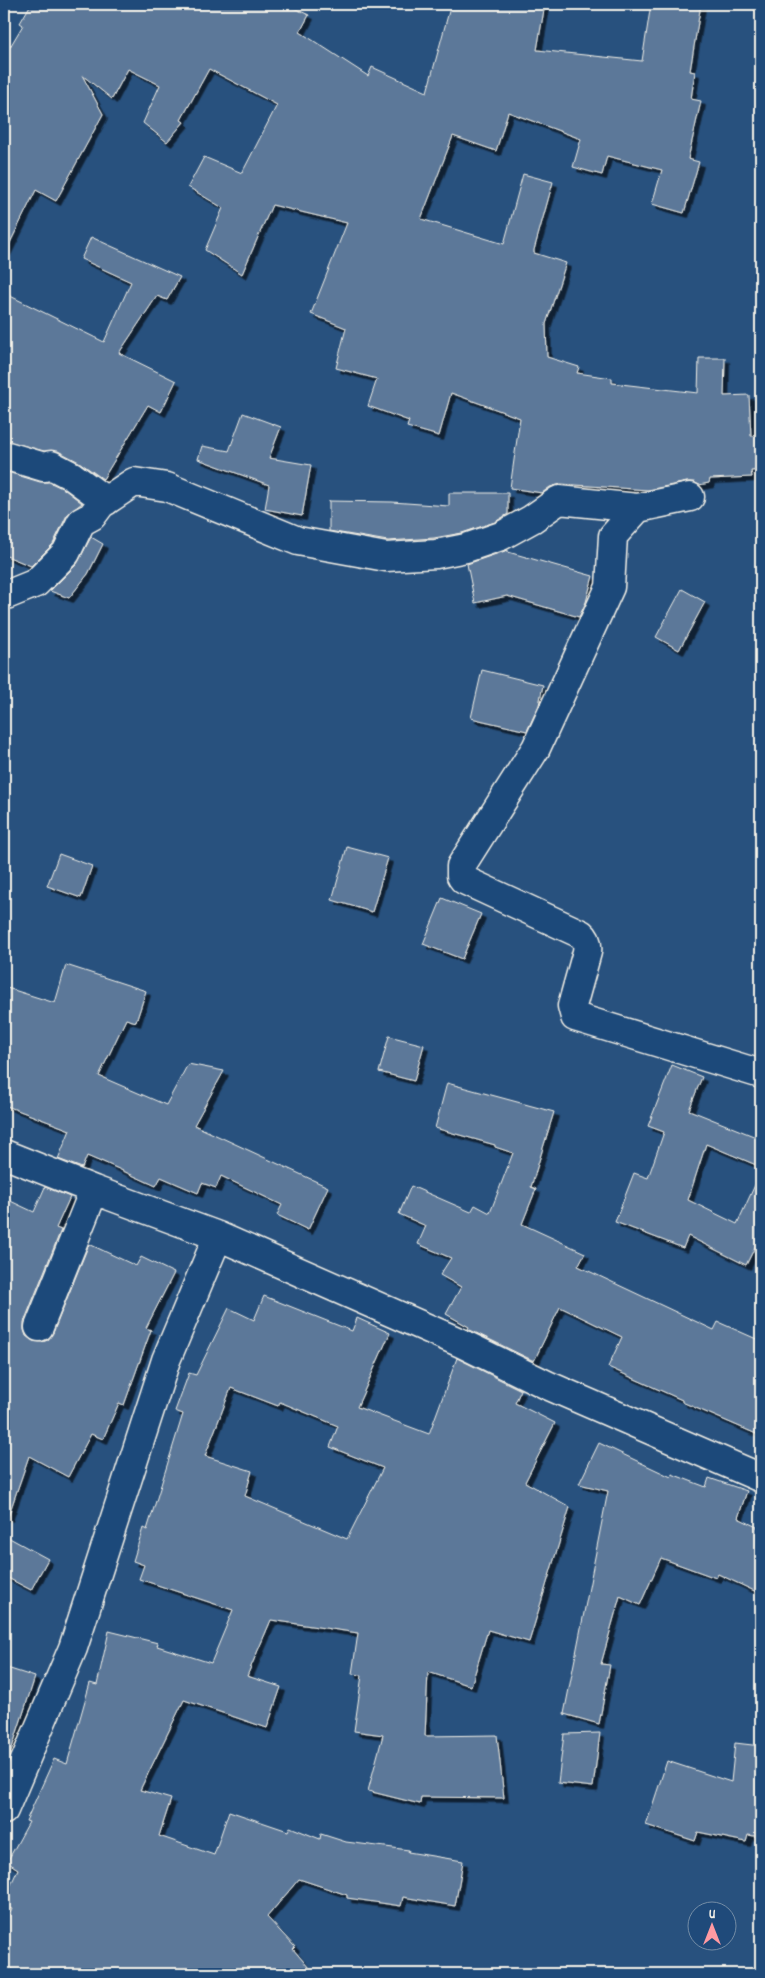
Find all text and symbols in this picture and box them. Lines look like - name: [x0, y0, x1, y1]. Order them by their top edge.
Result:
- north arrow: [688, 1900, 738, 1950]
- text: U: [709, 1905, 716, 1925]

